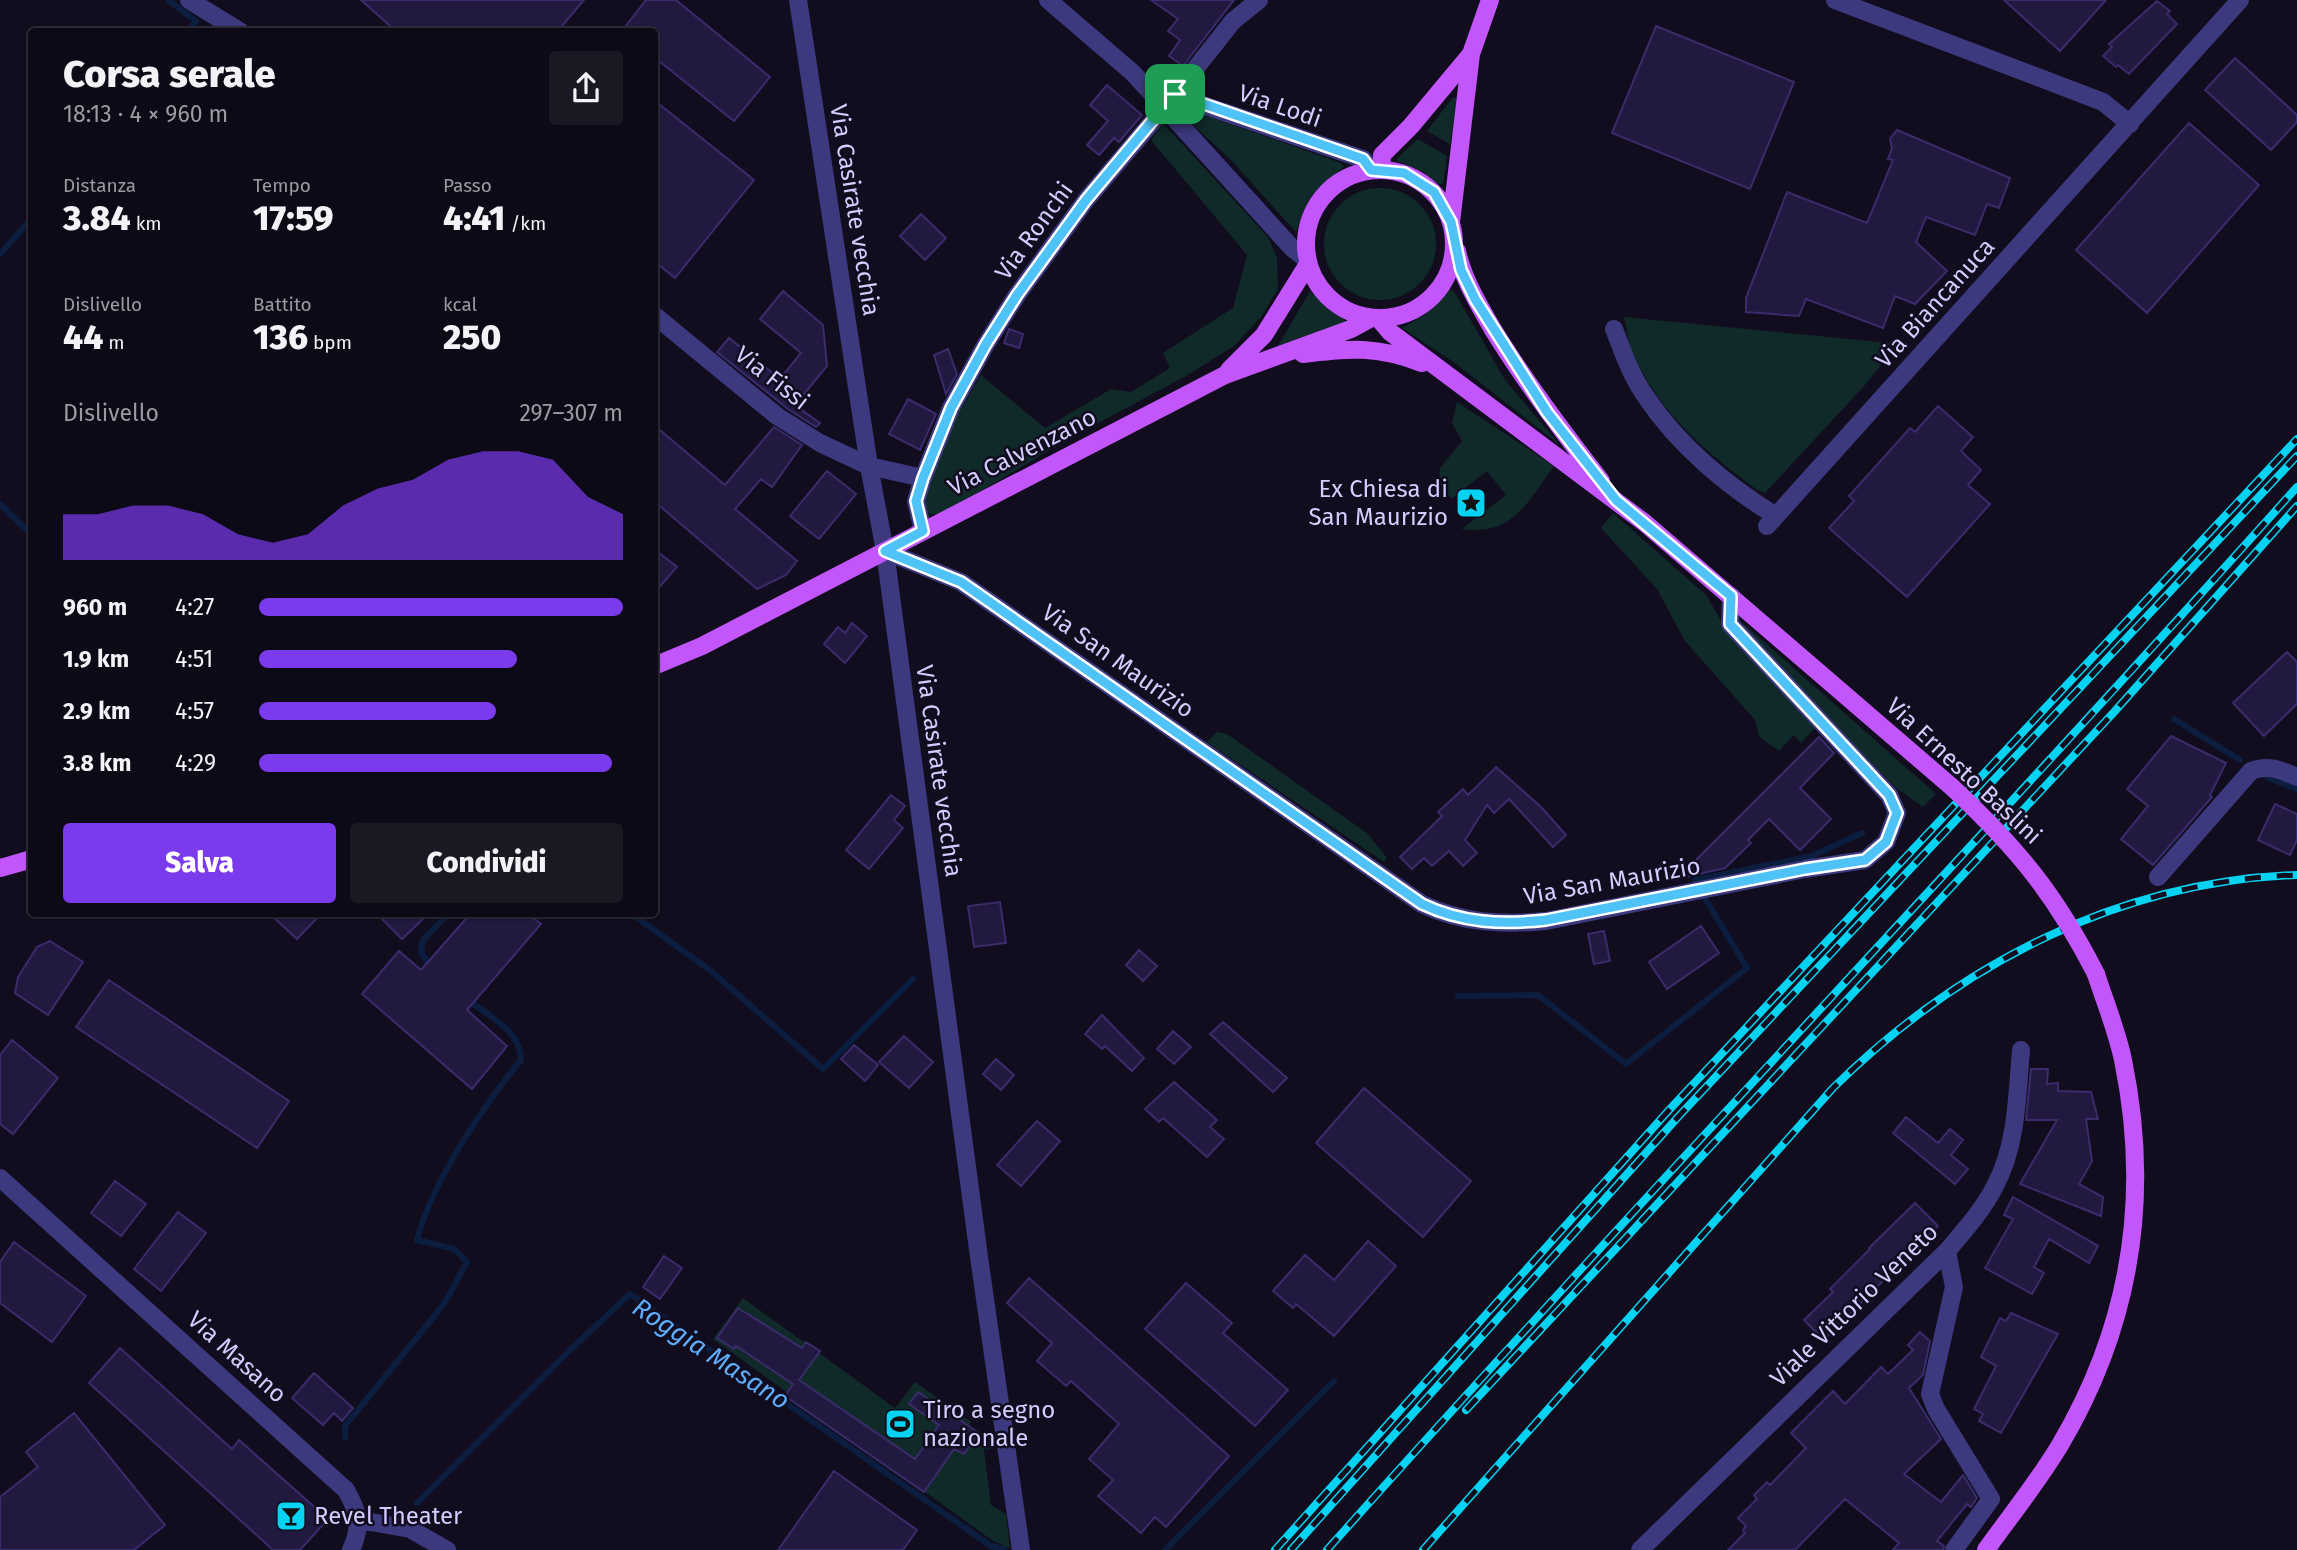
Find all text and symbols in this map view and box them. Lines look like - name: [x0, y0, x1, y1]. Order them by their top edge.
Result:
- text: Corsa serale: [63, 51, 276, 97]
- button: share: [549, 51, 623, 125]
- pin: [1145, 64, 1205, 124]
- icon: arrive: [1156, 75, 1194, 113]
- street label: Via Lodi: [1235, 79, 1325, 133]
- text: 18:13 · 4 × 960 m: [63, 100, 228, 128]
- street label: Via Casirate vecchia: [824, 102, 886, 318]
- text: Distanza: [63, 174, 136, 197]
- text: Tempo: [253, 174, 311, 197]
- text: Passo: [443, 174, 492, 197]
- street label: Via Ronchi: [989, 177, 1079, 285]
- text: 3.84: [63, 197, 131, 239]
- text: 17:59: [253, 197, 333, 239]
- text: 4:41: [443, 197, 505, 239]
- text: km: [131, 212, 162, 235]
- text: /km: [505, 212, 546, 235]
- street label: Via Biancanuca: [1870, 232, 2000, 374]
- text: Dislivello: [63, 293, 142, 316]
- text: Battito: [253, 293, 312, 316]
- text: kcal: [443, 293, 477, 316]
- text: 44: [63, 316, 103, 358]
- text: 136: [253, 316, 308, 358]
- text: 250: [443, 316, 501, 358]
- text: m: [103, 331, 125, 354]
- text: bpm: [308, 331, 352, 354]
- street label: Via Fissi: [729, 340, 815, 416]
- text: Dislivello: [63, 399, 159, 427]
- text: 297–307 m: [519, 399, 623, 427]
- street label: Via Calvenzano: [943, 403, 1101, 501]
- place label: Ex Chiesa di San Maurizio: [1308, 475, 1448, 531]
- place icon: Ex Chiesa di San Maurizio: [1454, 486, 1488, 520]
- text: 960 m: [63, 593, 127, 621]
- text: 4:27: [175, 593, 214, 621]
- street label: Via San Maurizio: [1037, 598, 1199, 724]
- text: 1.9 km: [63, 645, 129, 673]
- text: 4:51: [175, 645, 213, 673]
- street label: Via Casirate vecchia: [910, 663, 968, 879]
- street label: Via Ernesto Baslini: [1881, 692, 2047, 850]
- text: 2.9 km: [63, 697, 130, 725]
- text: 4:57: [175, 697, 214, 725]
- text: 3.8 km: [63, 749, 131, 777]
- text: 4:29: [175, 749, 216, 777]
- button: Salva: [63, 823, 336, 903]
- button: Condividi: [350, 823, 623, 903]
- street label: Via San Maurizio: [1521, 852, 1703, 910]
- street label: Viale Vittorio Veneto: [1764, 1218, 1944, 1392]
- water label: Roggia Masano: [627, 1292, 795, 1416]
- street label: Via Masano: [182, 1305, 292, 1409]
- place label: Tiro a segno nazionale: [923, 1396, 1055, 1452]
- sports icon: Tiro a segno nazionale: [883, 1407, 917, 1441]
- bar icon: Revel Theater: [274, 1499, 308, 1533]
- place label: Revel Theater: [314, 1502, 463, 1530]

